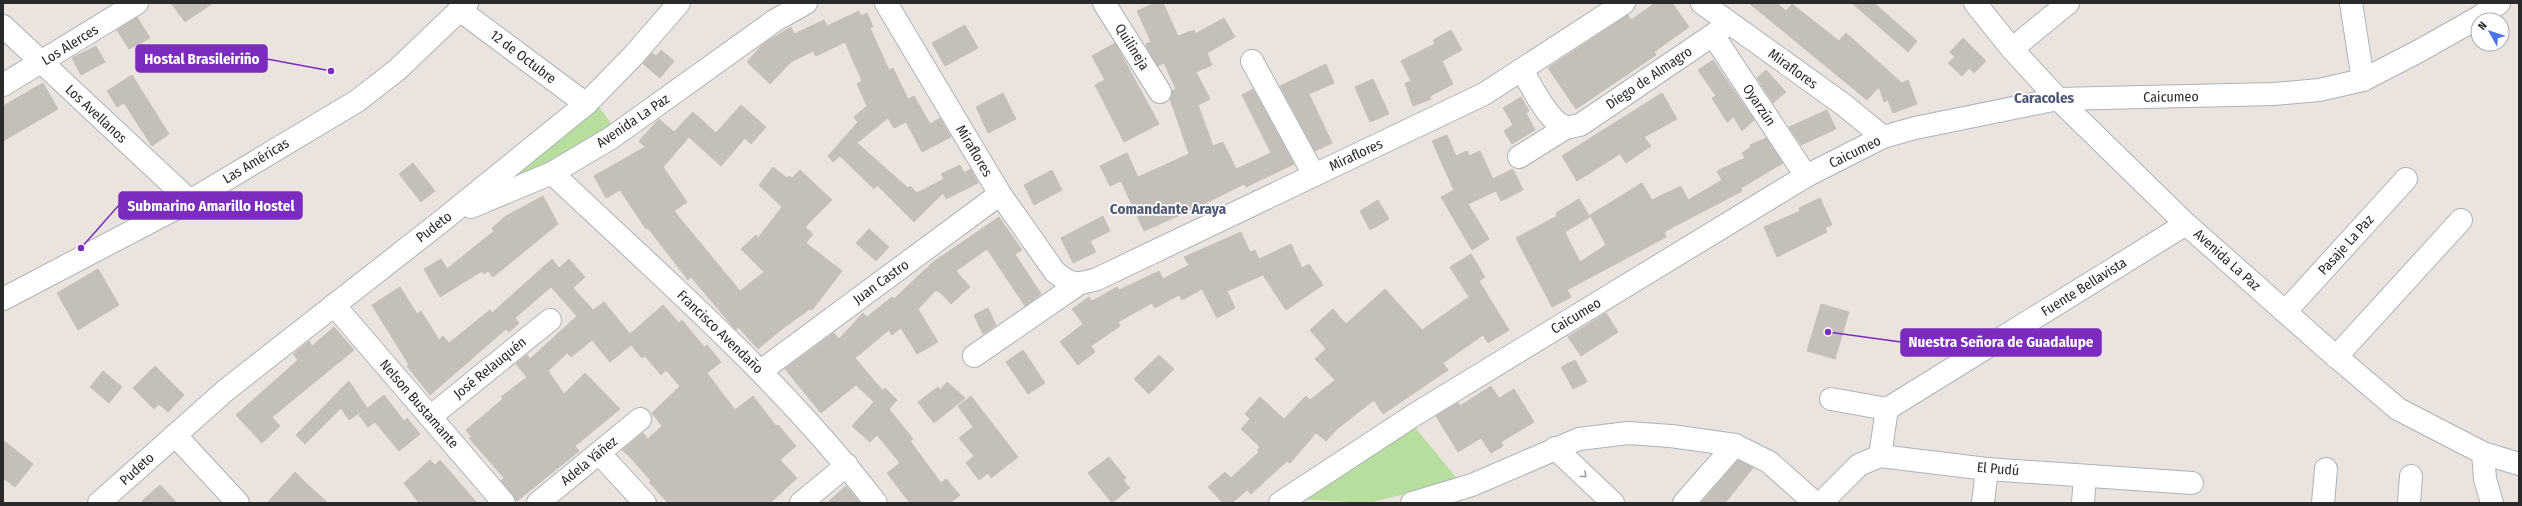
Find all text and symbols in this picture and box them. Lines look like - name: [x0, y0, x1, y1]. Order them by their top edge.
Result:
- north arrow: [2470, 12, 2510, 52]
- text: N: [2475, 19, 2490, 33]
- street label: Los Alerces: [39, 21, 101, 69]
- street label: Quilineja: [1111, 21, 1153, 73]
- street label: 12 de Octubre: [487, 27, 559, 87]
- street label: Diego de Almagro: [1603, 43, 1695, 113]
- callout: Hostal Brasileiriño: [136, 45, 267, 72]
- street label: Miraflores: [1765, 45, 1821, 93]
- text: Hostal Brasileiriño: [144, 50, 260, 68]
- street label: Los Avellanos: [62, 81, 130, 147]
- street label: Oyarzún: [1739, 81, 1779, 129]
- street label: Caicumeo: [2143, 88, 2199, 106]
- district label: Caracoles: [2014, 89, 2074, 107]
- street label: Avenida La Paz: [593, 90, 673, 152]
- street label: Miraflores: [952, 122, 996, 180]
- street label: Caicumeo: [1826, 132, 1884, 172]
- street label: Las Américas: [220, 135, 292, 187]
- street label: Miraflores: [1327, 135, 1385, 175]
- callout: Submarino Amarillo Hostel: [119, 192, 302, 219]
- text: Submarino Amarillo Hostel: [128, 197, 295, 215]
- district label: Comandante Araya: [1110, 200, 1227, 218]
- street label: Pudeto: [413, 208, 455, 246]
- street label: Pasaje La Paz: [2315, 211, 2378, 279]
- street label: Avenida La Paz: [2190, 225, 2264, 295]
- street label: Fuente Bellavista: [2038, 254, 2130, 320]
- street label: Juan Castro: [850, 256, 912, 308]
- street label: Francisco Avendaño: [673, 287, 767, 377]
- street label: Caicumeo: [1548, 294, 1604, 338]
- callout: Nuestra Señora de Guadalupe: [1901, 329, 2101, 356]
- text: Nuestra Señora de Guadalupe: [1909, 333, 2094, 351]
- street label: José Relauquén: [450, 334, 530, 402]
- street label: Nelson Bustamante: [376, 356, 462, 452]
- street label: Adela Yáñez: [557, 433, 621, 489]
- street label: Pudeto: [116, 449, 158, 489]
- street label: El Pudú: [1976, 459, 2020, 479]
- one-way arrow: [1579, 470, 1586, 477]

